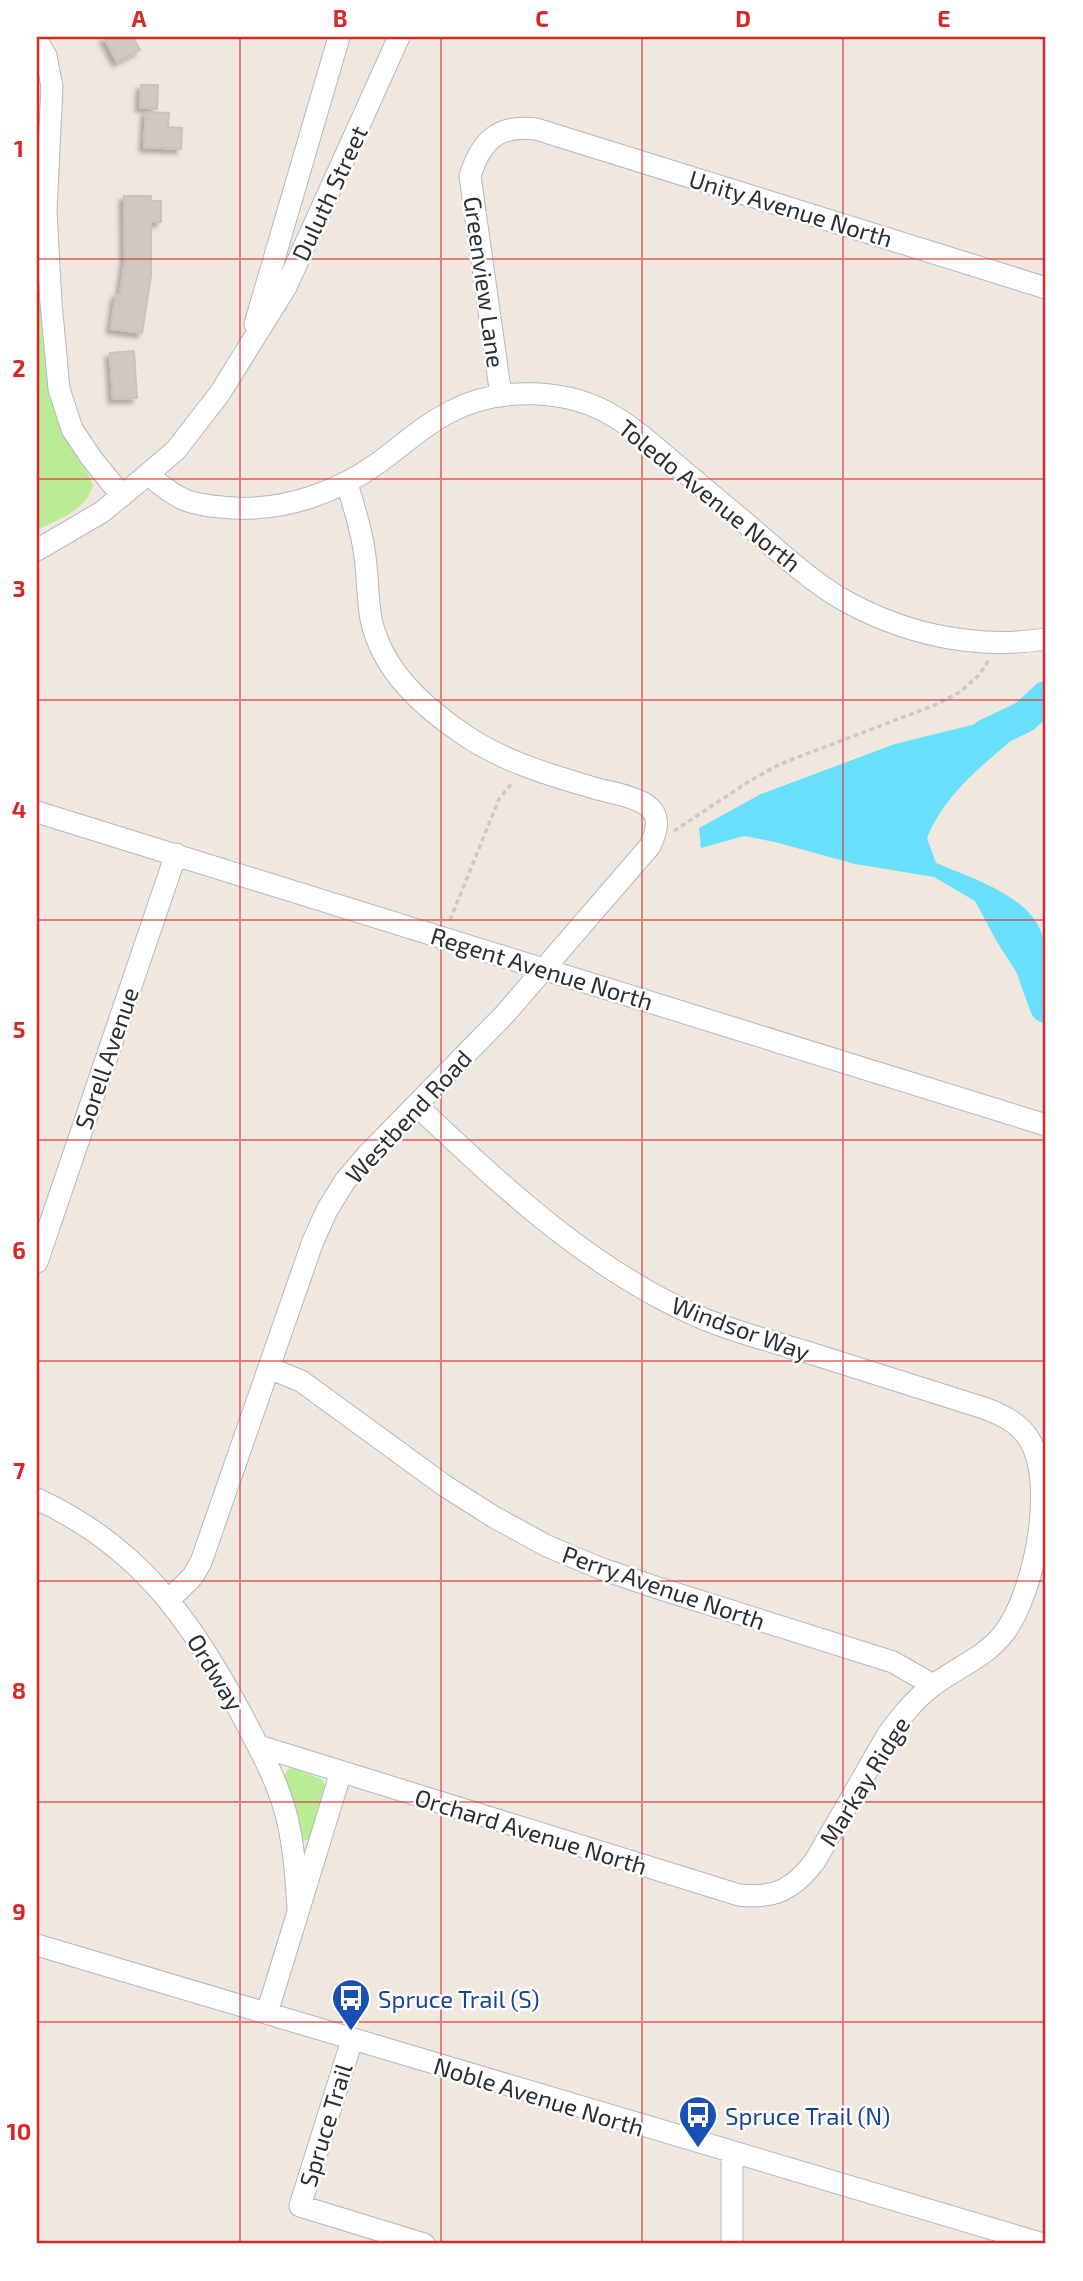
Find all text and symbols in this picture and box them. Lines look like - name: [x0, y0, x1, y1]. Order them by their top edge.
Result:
- text: A: [131, 4, 147, 32]
- text: B: [333, 4, 347, 32]
- text: C: [535, 4, 549, 32]
- text: D: [735, 4, 751, 32]
- text: E: [937, 4, 951, 32]
- street label: Duluth Street: [285, 121, 373, 265]
- text: 1: [14, 134, 24, 162]
- street label: Unity Avenue North: [686, 163, 896, 253]
- street label: Greenview Lane: [459, 194, 511, 370]
- text: 2: [12, 354, 26, 382]
- street label: Toledo Avenue North: [613, 413, 807, 577]
- text: 3: [12, 574, 26, 602]
- text: 4: [12, 795, 26, 823]
- street label: Regent Avenue North: [427, 920, 657, 1016]
- street label: Sorell Avenue: [68, 983, 144, 1133]
- text: 5: [13, 1015, 25, 1043]
- street label: Westbend Road: [339, 1043, 477, 1189]
- text: 6: [12, 1236, 26, 1264]
- street label: Windsor Way: [668, 1290, 814, 1366]
- text: 7: [13, 1456, 25, 1484]
- street label: Perry Avenue North: [559, 1539, 769, 1635]
- street label: Ordway: [182, 1628, 250, 1716]
- text: 8: [12, 1676, 26, 1704]
- street label: Markay Ridge: [813, 1711, 915, 1851]
- street label: Orchard Avenue North: [411, 1782, 651, 1880]
- text: 9: [12, 1897, 26, 1925]
- bus stop icon: Spruce Trail (S): [330, 1977, 372, 2032]
- place label: Spruce Trail (S): [378, 1984, 540, 2013]
- street label: Noble Avenue North: [430, 2050, 648, 2142]
- street label: Spruce Trail: [292, 2060, 358, 2190]
- bus stop icon: Spruce Trail (N): [677, 2094, 719, 2149]
- place label: Spruce Trail (N): [725, 2101, 890, 2130]
- text: 10: [7, 2117, 31, 2145]

